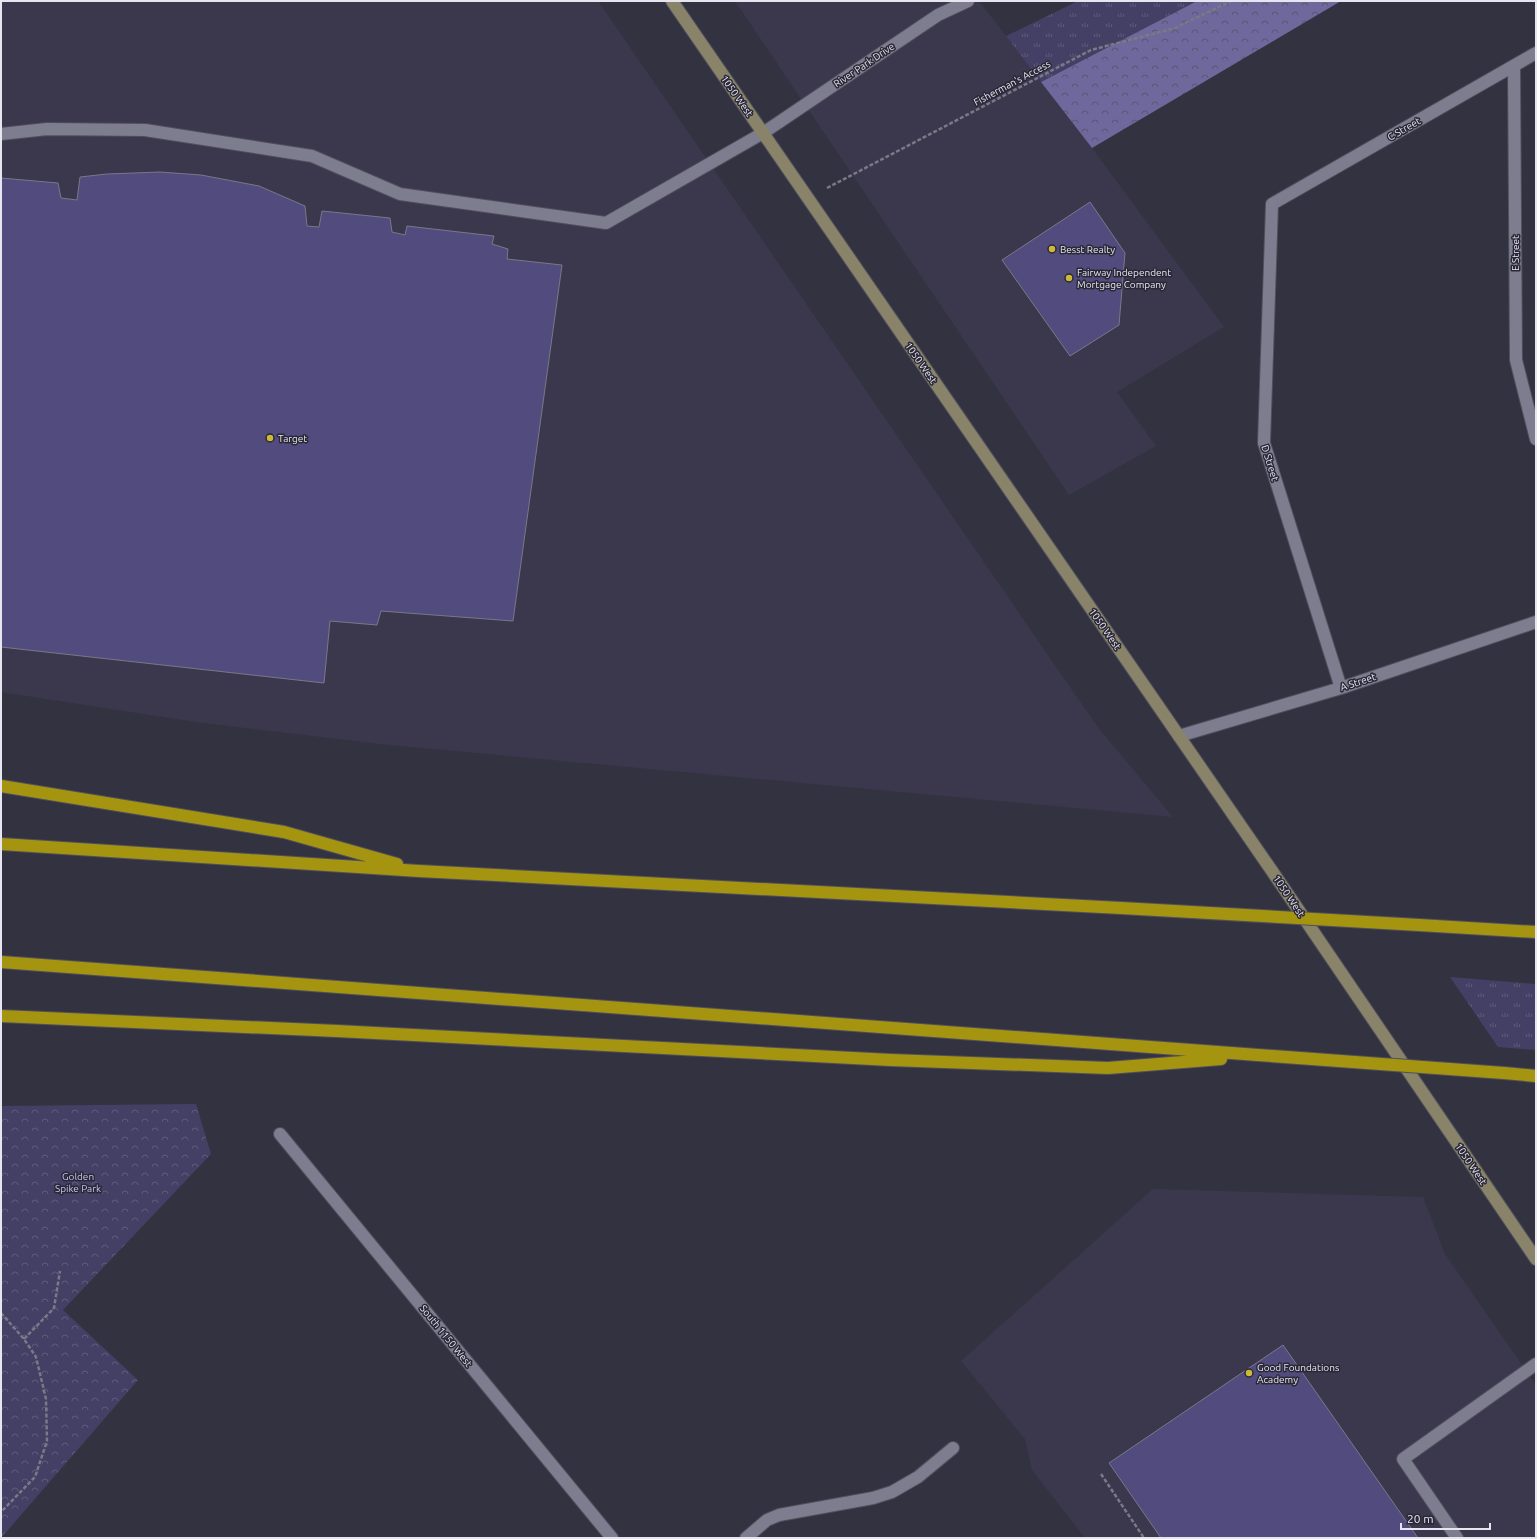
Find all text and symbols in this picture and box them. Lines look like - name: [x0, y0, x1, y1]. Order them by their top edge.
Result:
- street label: River Park Drive: [832, 41, 896, 89]
- street label: Fisherman's Access: [972, 58, 1052, 108]
- street label: 1050 West: [719, 73, 755, 119]
- street label: C Street: [1386, 115, 1423, 143]
- street label: E Street: [1510, 235, 1521, 271]
- marker: Besst Realty: [1047, 244, 1057, 254]
- place label: Besst Realty: [1060, 244, 1115, 255]
- place label: Fairway Independent Mortgage Company: [1077, 267, 1171, 290]
- marker: Fairway Independent Mortgage Company: [1064, 273, 1074, 283]
- street label: 1050 West: [903, 340, 939, 386]
- marker: Target: [265, 433, 275, 443]
- place label: Target: [278, 433, 307, 444]
- street label: D Street: [1259, 444, 1281, 482]
- street label: 1050 West: [1087, 606, 1123, 652]
- street label: A Street: [1339, 671, 1377, 693]
- street label: 1050 West: [1271, 873, 1307, 919]
- street label: 1050 West: [1453, 1141, 1489, 1187]
- park label: Golden Spike Park: [55, 1171, 101, 1194]
- street label: South 1150 West: [418, 1303, 474, 1369]
- place label: Good Foundations Academy: [1257, 1362, 1339, 1385]
- marker: Good Foundations Academy: [1244, 1368, 1254, 1378]
- scale bar: [1401, 1505, 1490, 1531]
- text: 20 m: [1407, 1512, 1434, 1525]

